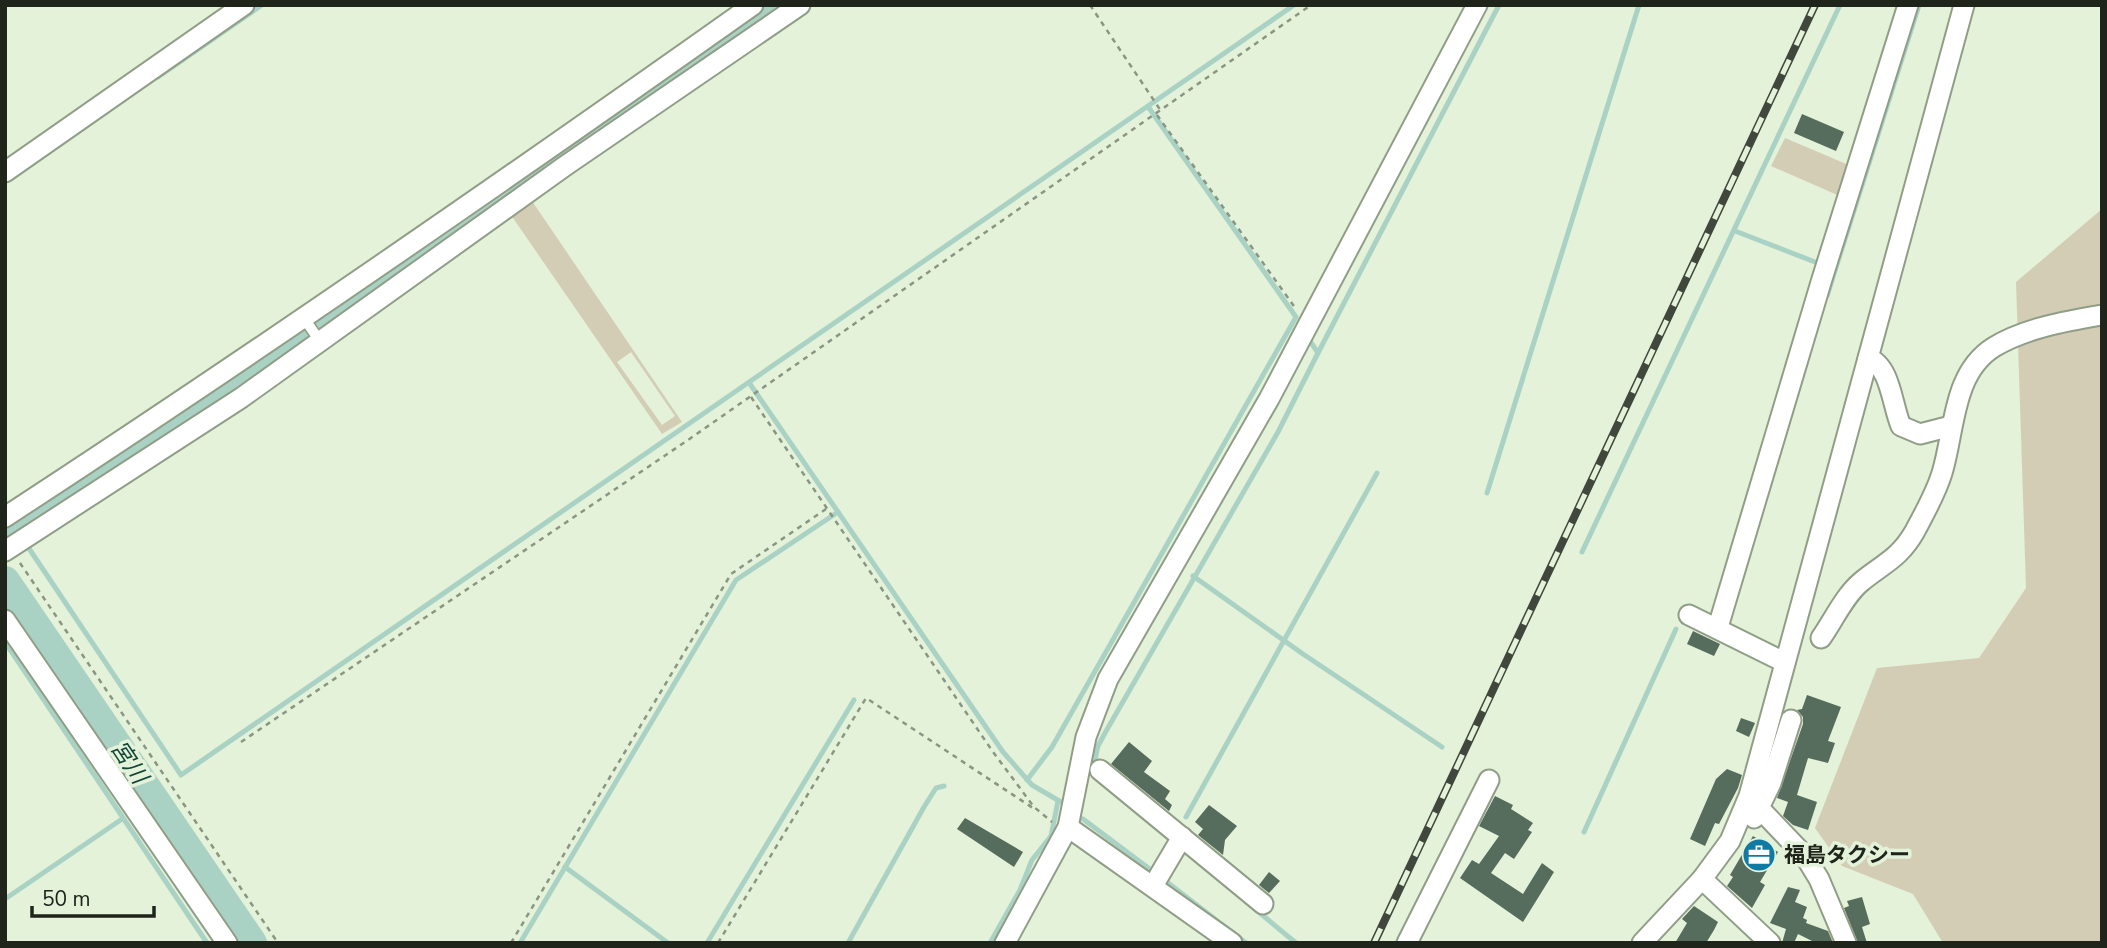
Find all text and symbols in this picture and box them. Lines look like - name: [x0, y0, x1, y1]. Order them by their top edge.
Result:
- water label: 宮川: [103, 734, 156, 792]
- office icon: 福島タクシー: [1740, 836, 1778, 874]
- place label: 福島タクシー: [1784, 841, 1910, 869]
- scale bar: [32, 874, 154, 918]
- text: 50 m: [42, 885, 91, 913]

